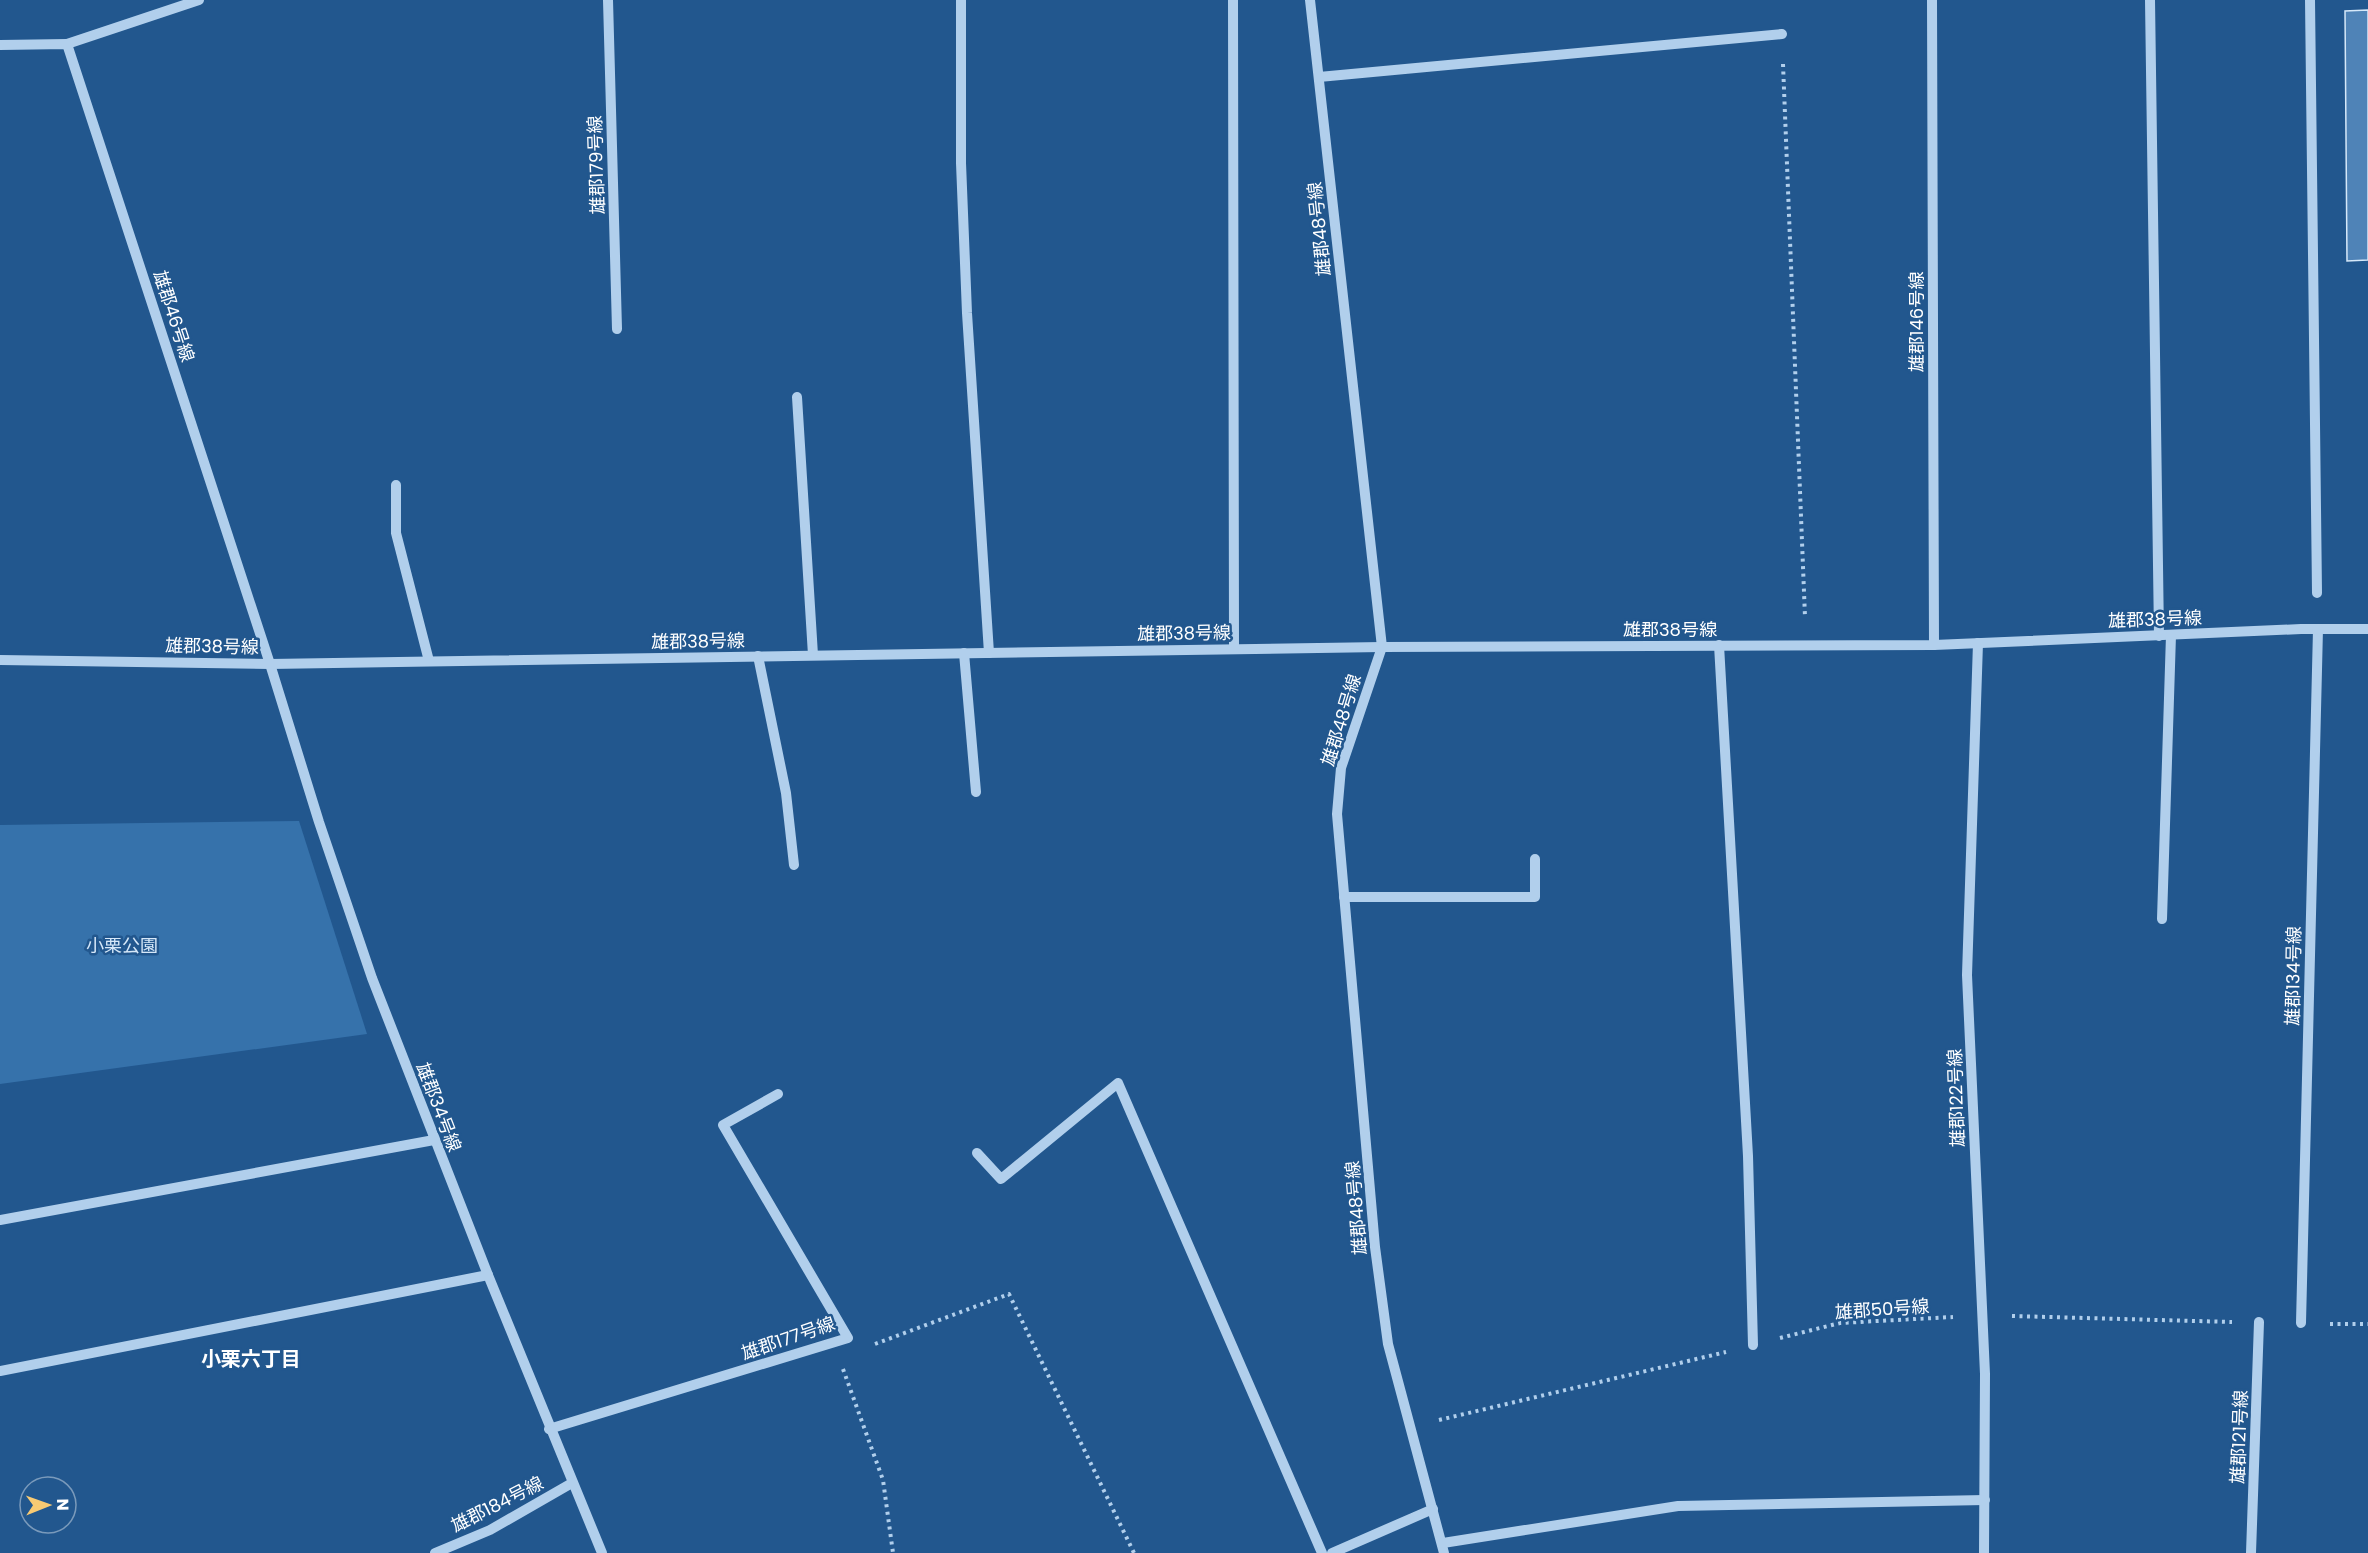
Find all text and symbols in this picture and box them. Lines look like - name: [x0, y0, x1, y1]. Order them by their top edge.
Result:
- street label: 雄郡179号線: [582, 115, 610, 215]
- street label: 雄郡48号線: [1302, 181, 1336, 277]
- street label: 雄郡46号線: [147, 267, 201, 365]
- street label: 雄郡146号線: [1904, 272, 1929, 372]
- street label: 雄郡38号線: [2108, 605, 2202, 633]
- street label: 雄郡38号線: [1623, 617, 1717, 642]
- street label: 雄郡38号線: [1137, 620, 1231, 646]
- street label: 雄郡38号線: [651, 628, 745, 654]
- street label: 雄郡38号線: [165, 633, 259, 659]
- street label: 雄郡48号線: [1315, 671, 1367, 769]
- street label: 雄郡134号線: [2280, 926, 2306, 1026]
- park label: 小栗公園: [86, 933, 158, 958]
- street label: 雄郡122号線: [1942, 1048, 1970, 1148]
- street label: 雄郡34号線: [410, 1059, 468, 1155]
- street label: 雄郡48号線: [1339, 1160, 1373, 1256]
- street label: 雄郡50号線: [1834, 1293, 1930, 1325]
- street label: 雄郡177号線: [738, 1310, 838, 1366]
- district label: 小栗六丁目: [201, 1345, 301, 1373]
- street label: 雄郡121号線: [2225, 1390, 2253, 1484]
- street label: 雄郡184号線: [447, 1470, 547, 1538]
- north arrow: [18, 1475, 78, 1535]
- text: N: [51, 1499, 74, 1511]

